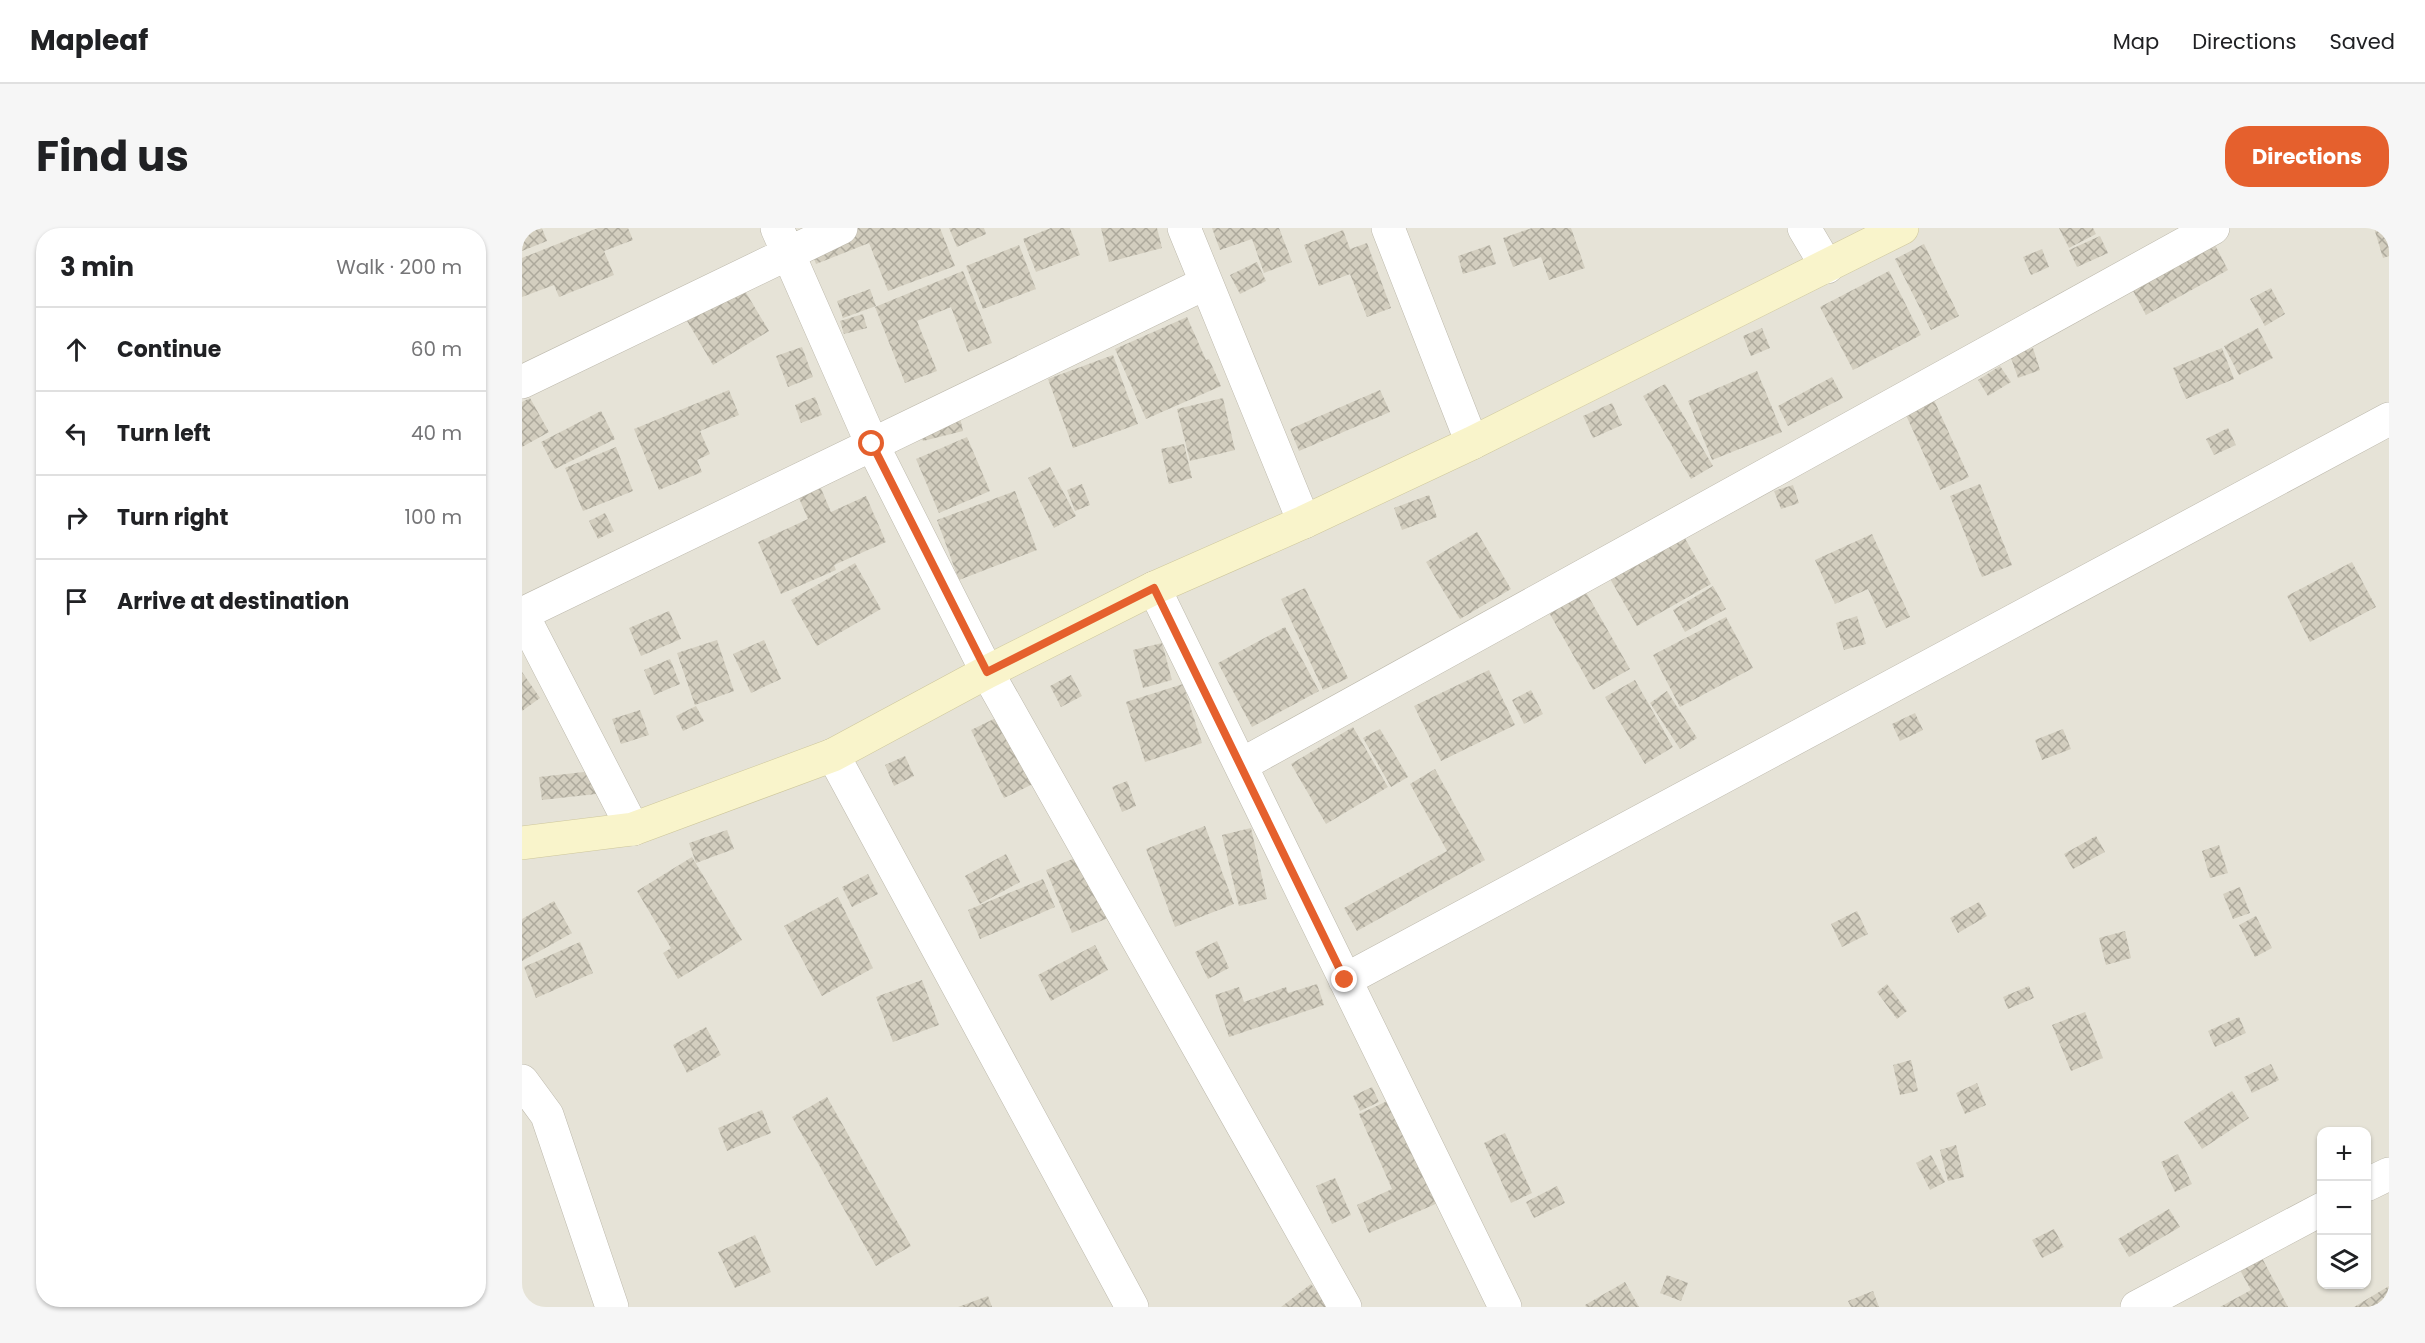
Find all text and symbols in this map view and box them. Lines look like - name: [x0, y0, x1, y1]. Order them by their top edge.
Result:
- text: Mapleaf: [30, 21, 148, 60]
- text: Map: [2113, 27, 2159, 56]
- text: Directions: [2192, 27, 2296, 56]
- text: Saved: [2329, 27, 2395, 56]
- button: Directions: [2225, 126, 2389, 187]
- text: Find us: [36, 127, 189, 186]
- text: 3 min: [60, 249, 134, 285]
- text: Walk · 200 m: [336, 253, 462, 281]
- icon: ahead: [60, 333, 93, 366]
- text: Continue: [117, 334, 221, 365]
- text: 60 m: [411, 335, 462, 363]
- icon: left: [60, 417, 93, 450]
- text: Turn left: [117, 418, 211, 449]
- text: 40 m: [411, 419, 462, 447]
- route start: [858, 430, 884, 456]
- icon: right: [60, 501, 93, 534]
- text: Turn right: [117, 502, 228, 533]
- text: 100 m: [405, 503, 462, 531]
- icon: arrive: [60, 585, 93, 618]
- text: Arrive at destination: [117, 586, 349, 617]
- route end: [1331, 966, 1357, 992]
- map controls: [2317, 1127, 2371, 1289]
- button: +: [2317, 1127, 2371, 1181]
- button: −: [2317, 1181, 2371, 1235]
- button: layers: [2317, 1235, 2371, 1289]

